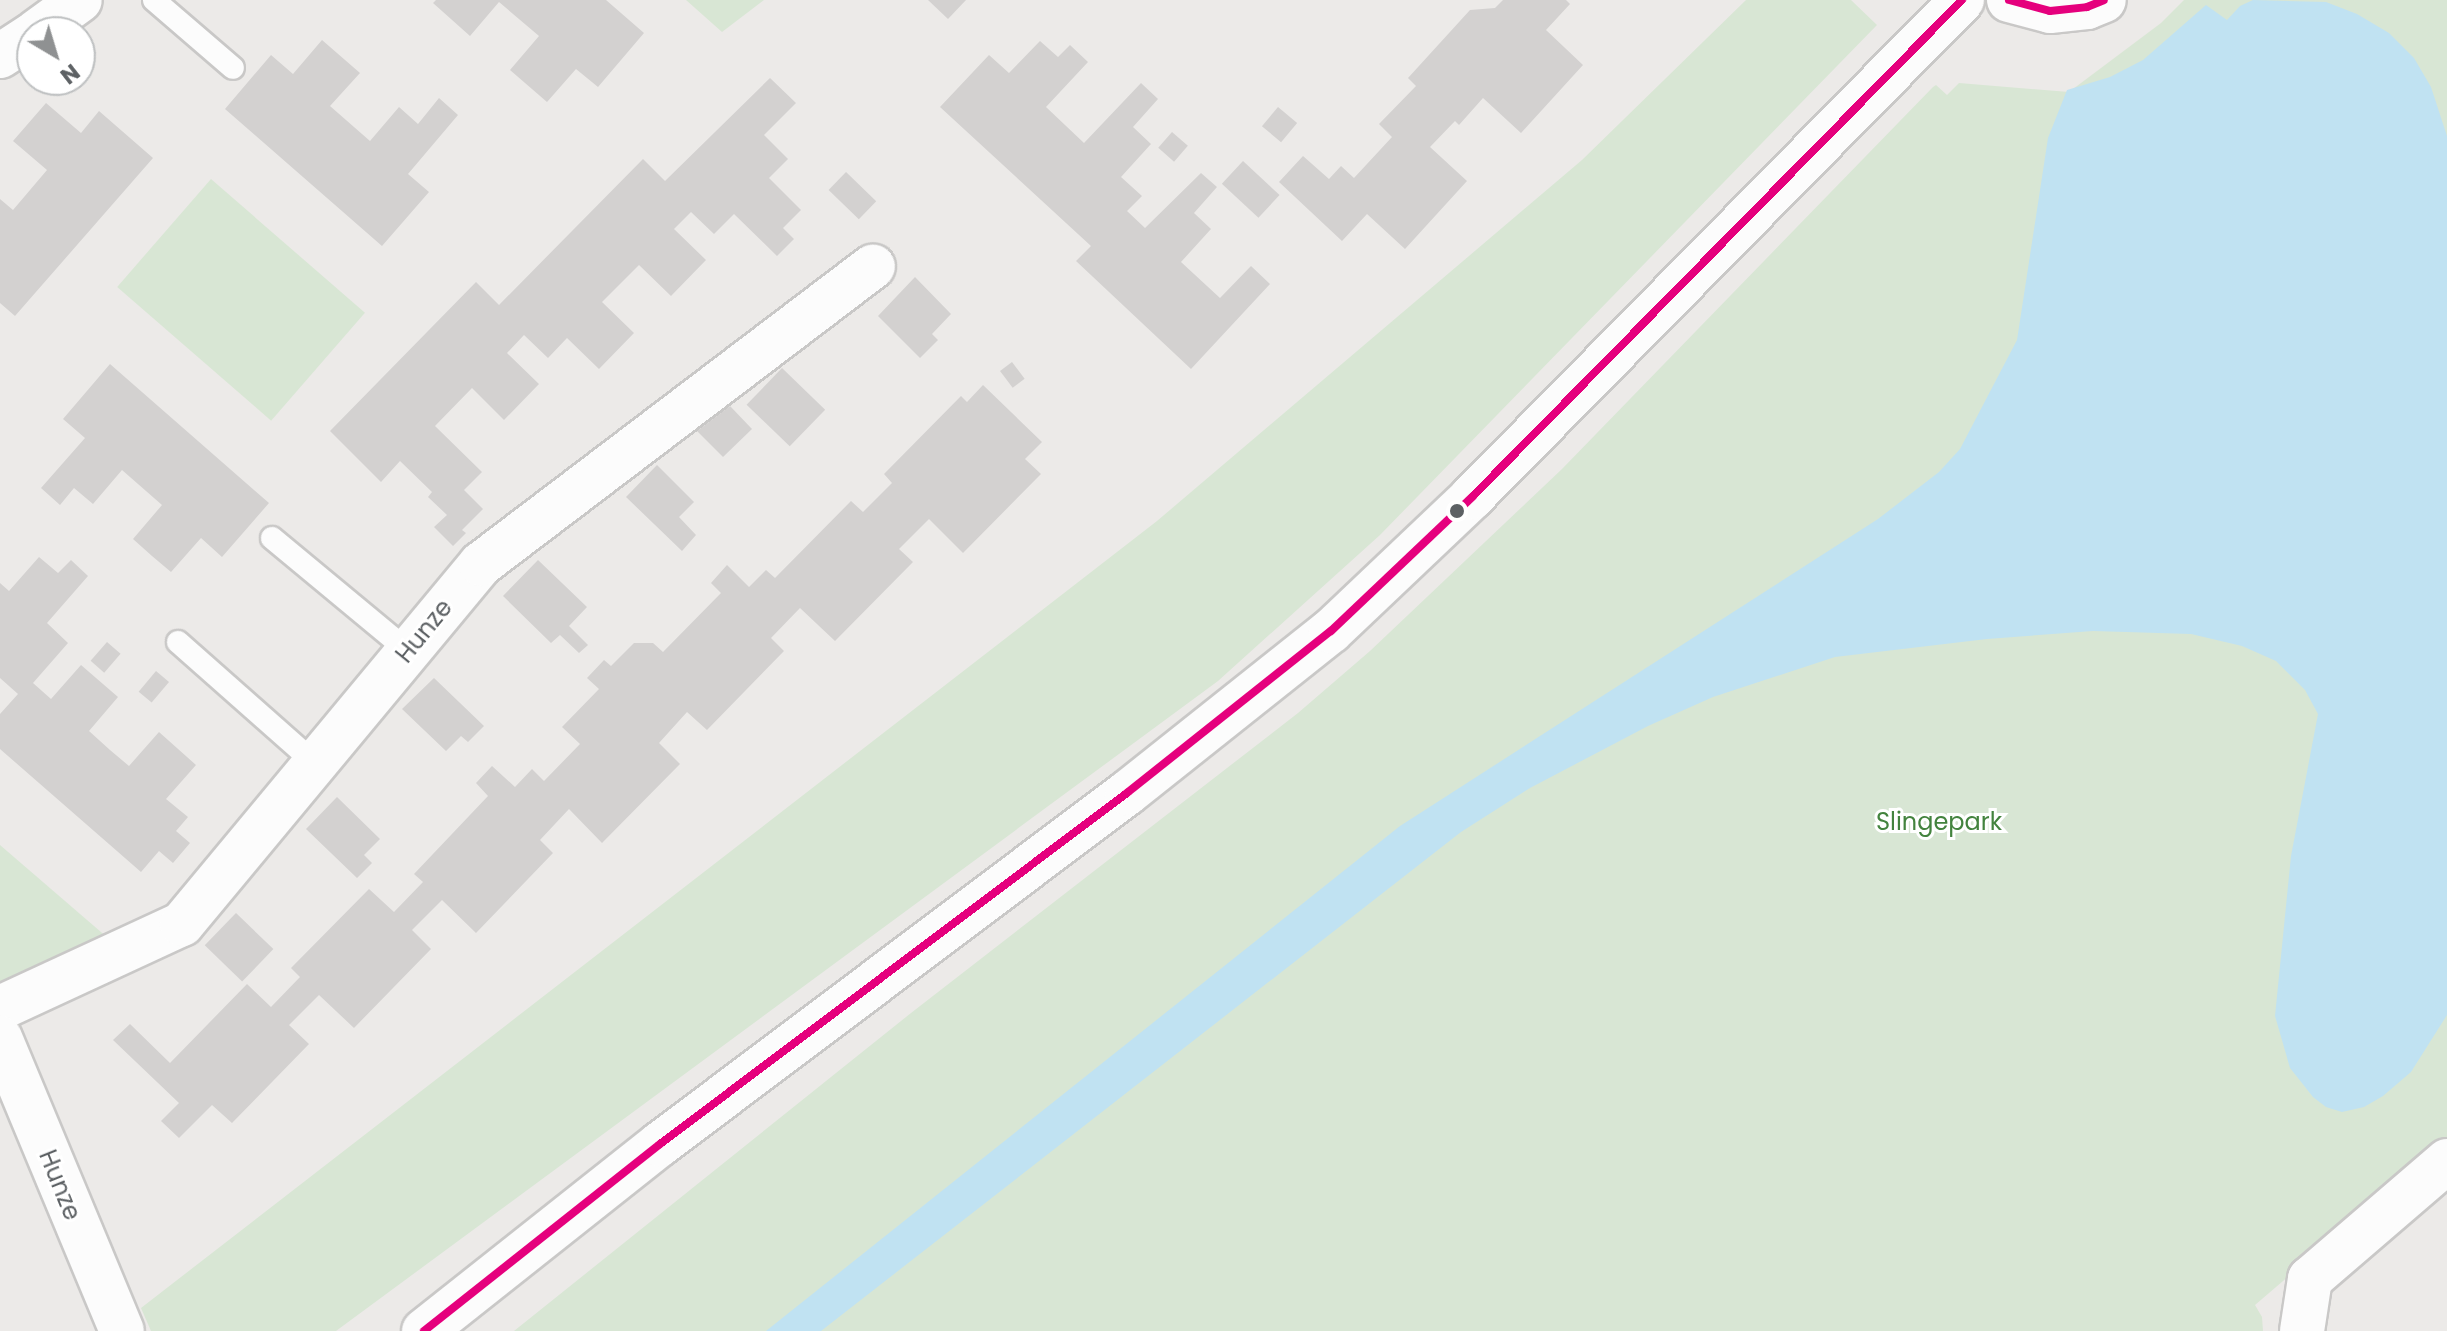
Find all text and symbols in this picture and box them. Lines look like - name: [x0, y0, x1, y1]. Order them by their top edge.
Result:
- north arrow: [16, 16, 96, 96]
- text: N: [54, 56, 86, 91]
- unlabelled marker: [1449, 503, 1465, 519]
- street label: Hunze: [390, 594, 458, 668]
- park label: Slingepark: [1876, 808, 2002, 836]
- street label: Hunze: [33, 1146, 87, 1224]

